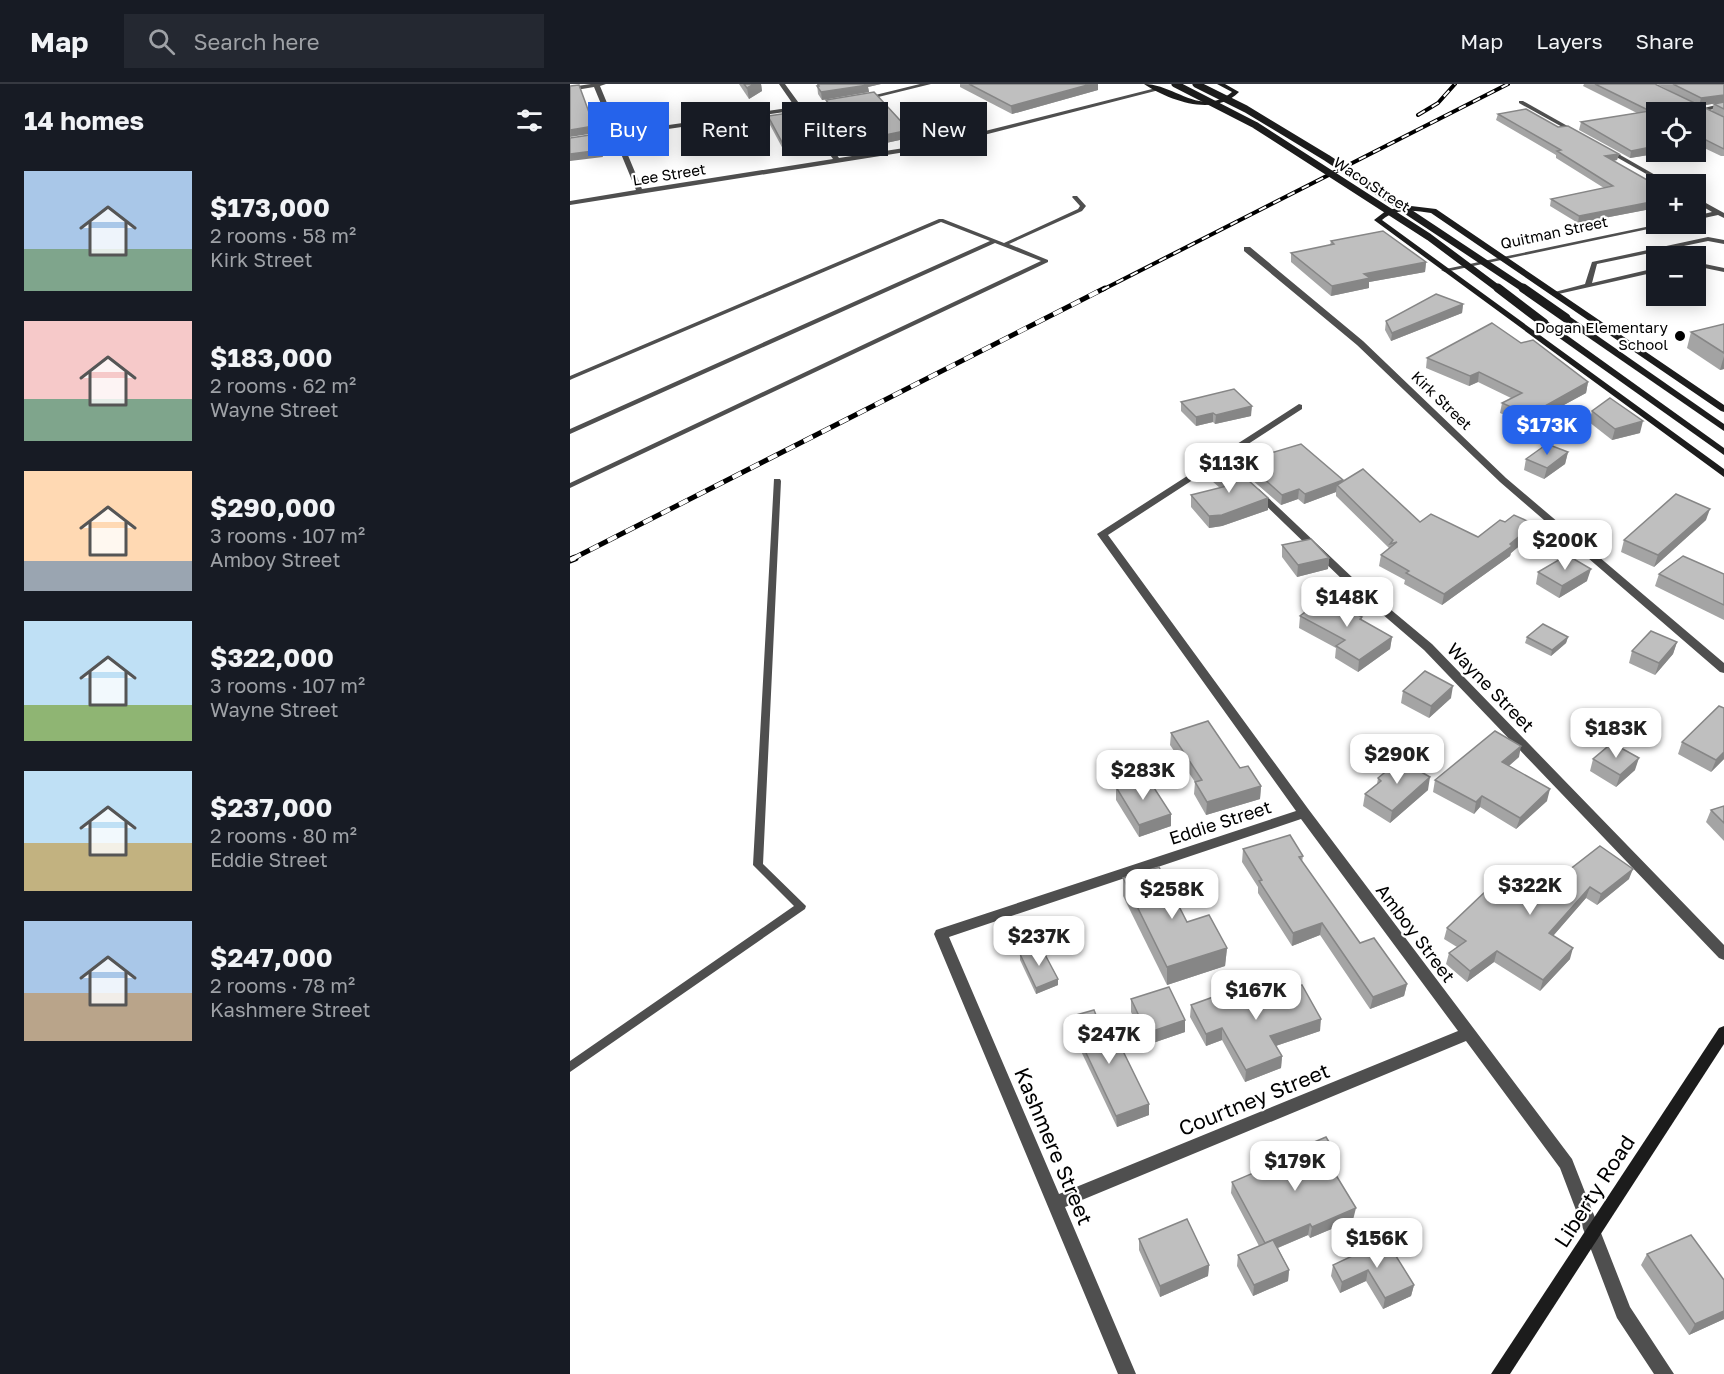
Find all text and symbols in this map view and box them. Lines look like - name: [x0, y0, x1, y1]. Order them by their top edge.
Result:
- search box: [124, 14, 544, 68]
- text: Map: [30, 25, 88, 58]
- icon: search: [145, 25, 178, 58]
- text: Search here: [193, 28, 319, 55]
- text: Map: [1460, 28, 1503, 54]
- text: Layers: [1536, 28, 1603, 54]
- text: Share: [1636, 28, 1694, 54]
- chip: Buy: [588, 102, 669, 156]
- chip: Rent: [681, 102, 770, 156]
- chip: Filters: [782, 102, 888, 156]
- chip: New: [900, 102, 987, 156]
- map controls: [1646, 102, 1706, 306]
- button: locate: [1646, 102, 1706, 162]
- icon: filters: [513, 104, 546, 137]
- text: 14 homes: [24, 105, 144, 136]
- street label: Waco Street: [1330, 153, 1414, 215]
- street label: Lee Street: [631, 159, 707, 189]
- button: +: [1646, 174, 1706, 234]
- text: $173,000: [210, 192, 330, 223]
- icon: home: [72, 195, 144, 267]
- street label: Quitman Street: [1499, 212, 1609, 252]
- text: 2 rooms · 58 m²: [210, 223, 356, 247]
- button: −: [1646, 246, 1706, 306]
- text: Kirk Street: [210, 247, 312, 271]
- place label: Dogan Elementary School: [1535, 318, 1669, 353]
- marker: Dogan Elementary School: [1673, 329, 1687, 343]
- text: $183,000: [210, 342, 332, 373]
- icon: home: [72, 345, 144, 417]
- street label: Kirk Street: [1408, 367, 1476, 433]
- text: 2 rooms · 62 m²: [210, 373, 356, 397]
- text: Wayne Street: [210, 397, 339, 421]
- pin: $173K: [1505, 405, 1589, 456]
- text: $173K: [1516, 412, 1578, 436]
- pin: $113K: [1187, 443, 1271, 494]
- text: $113K: [1199, 450, 1259, 474]
- text: $290,000: [210, 492, 336, 523]
- icon: home: [72, 495, 144, 567]
- pin: $200K: [1523, 520, 1607, 571]
- text: 3 rooms · 107 m²: [210, 523, 365, 547]
- text: $200K: [1532, 527, 1598, 551]
- text: Amboy Street: [210, 547, 340, 571]
- pin: $148K: [1305, 577, 1389, 628]
- text: $148K: [1315, 584, 1379, 608]
- street label: Wayne Street: [1443, 638, 1539, 736]
- text: $322,000: [210, 642, 334, 673]
- icon: home: [72, 645, 144, 717]
- text: 3 rooms · 107 m²: [210, 673, 365, 697]
- text: Wayne Street: [210, 697, 339, 721]
- pin: $183K: [1574, 708, 1658, 759]
- text: $183K: [1584, 715, 1648, 739]
- pin: $290K: [1355, 734, 1439, 785]
- text: $290K: [1364, 741, 1430, 765]
- pin: $283K: [1101, 750, 1185, 801]
- text: $283K: [1110, 757, 1176, 781]
- text: $237,000: [210, 792, 332, 823]
- icon: home: [72, 795, 144, 867]
- street label: Eddie Street: [1166, 795, 1274, 849]
- text: 2 rooms · 80 m²: [210, 823, 357, 847]
- text: Eddie Street: [210, 847, 328, 871]
- pin: $322K: [1488, 865, 1572, 916]
- pin: $258K: [1130, 869, 1214, 920]
- text: $322K: [1498, 872, 1562, 896]
- text: $258K: [1139, 876, 1205, 900]
- street label: Amboy Street: [1372, 880, 1460, 986]
- pin: $237K: [997, 916, 1081, 967]
- text: $237K: [1007, 923, 1071, 947]
- text: $247,000: [210, 942, 333, 973]
- icon: home: [72, 945, 144, 1017]
- pin: $167K: [1214, 970, 1298, 1021]
- text: 2 rooms · 78 m²: [210, 973, 355, 997]
- text: $167K: [1225, 977, 1287, 1001]
- text: Kashmere Street: [210, 997, 371, 1021]
- pin: $247K: [1067, 1014, 1151, 1065]
- text: $247K: [1077, 1021, 1141, 1045]
- street label: Courtney Street: [1175, 1057, 1333, 1141]
- street label: Kashmere Street: [1009, 1063, 1099, 1229]
- street label: Liberty Road: [1548, 1130, 1640, 1252]
- pin: $179K: [1253, 1141, 1337, 1192]
- text: $179K: [1264, 1148, 1326, 1172]
- pin: $156K: [1335, 1218, 1419, 1269]
- text: $156K: [1345, 1225, 1409, 1249]

